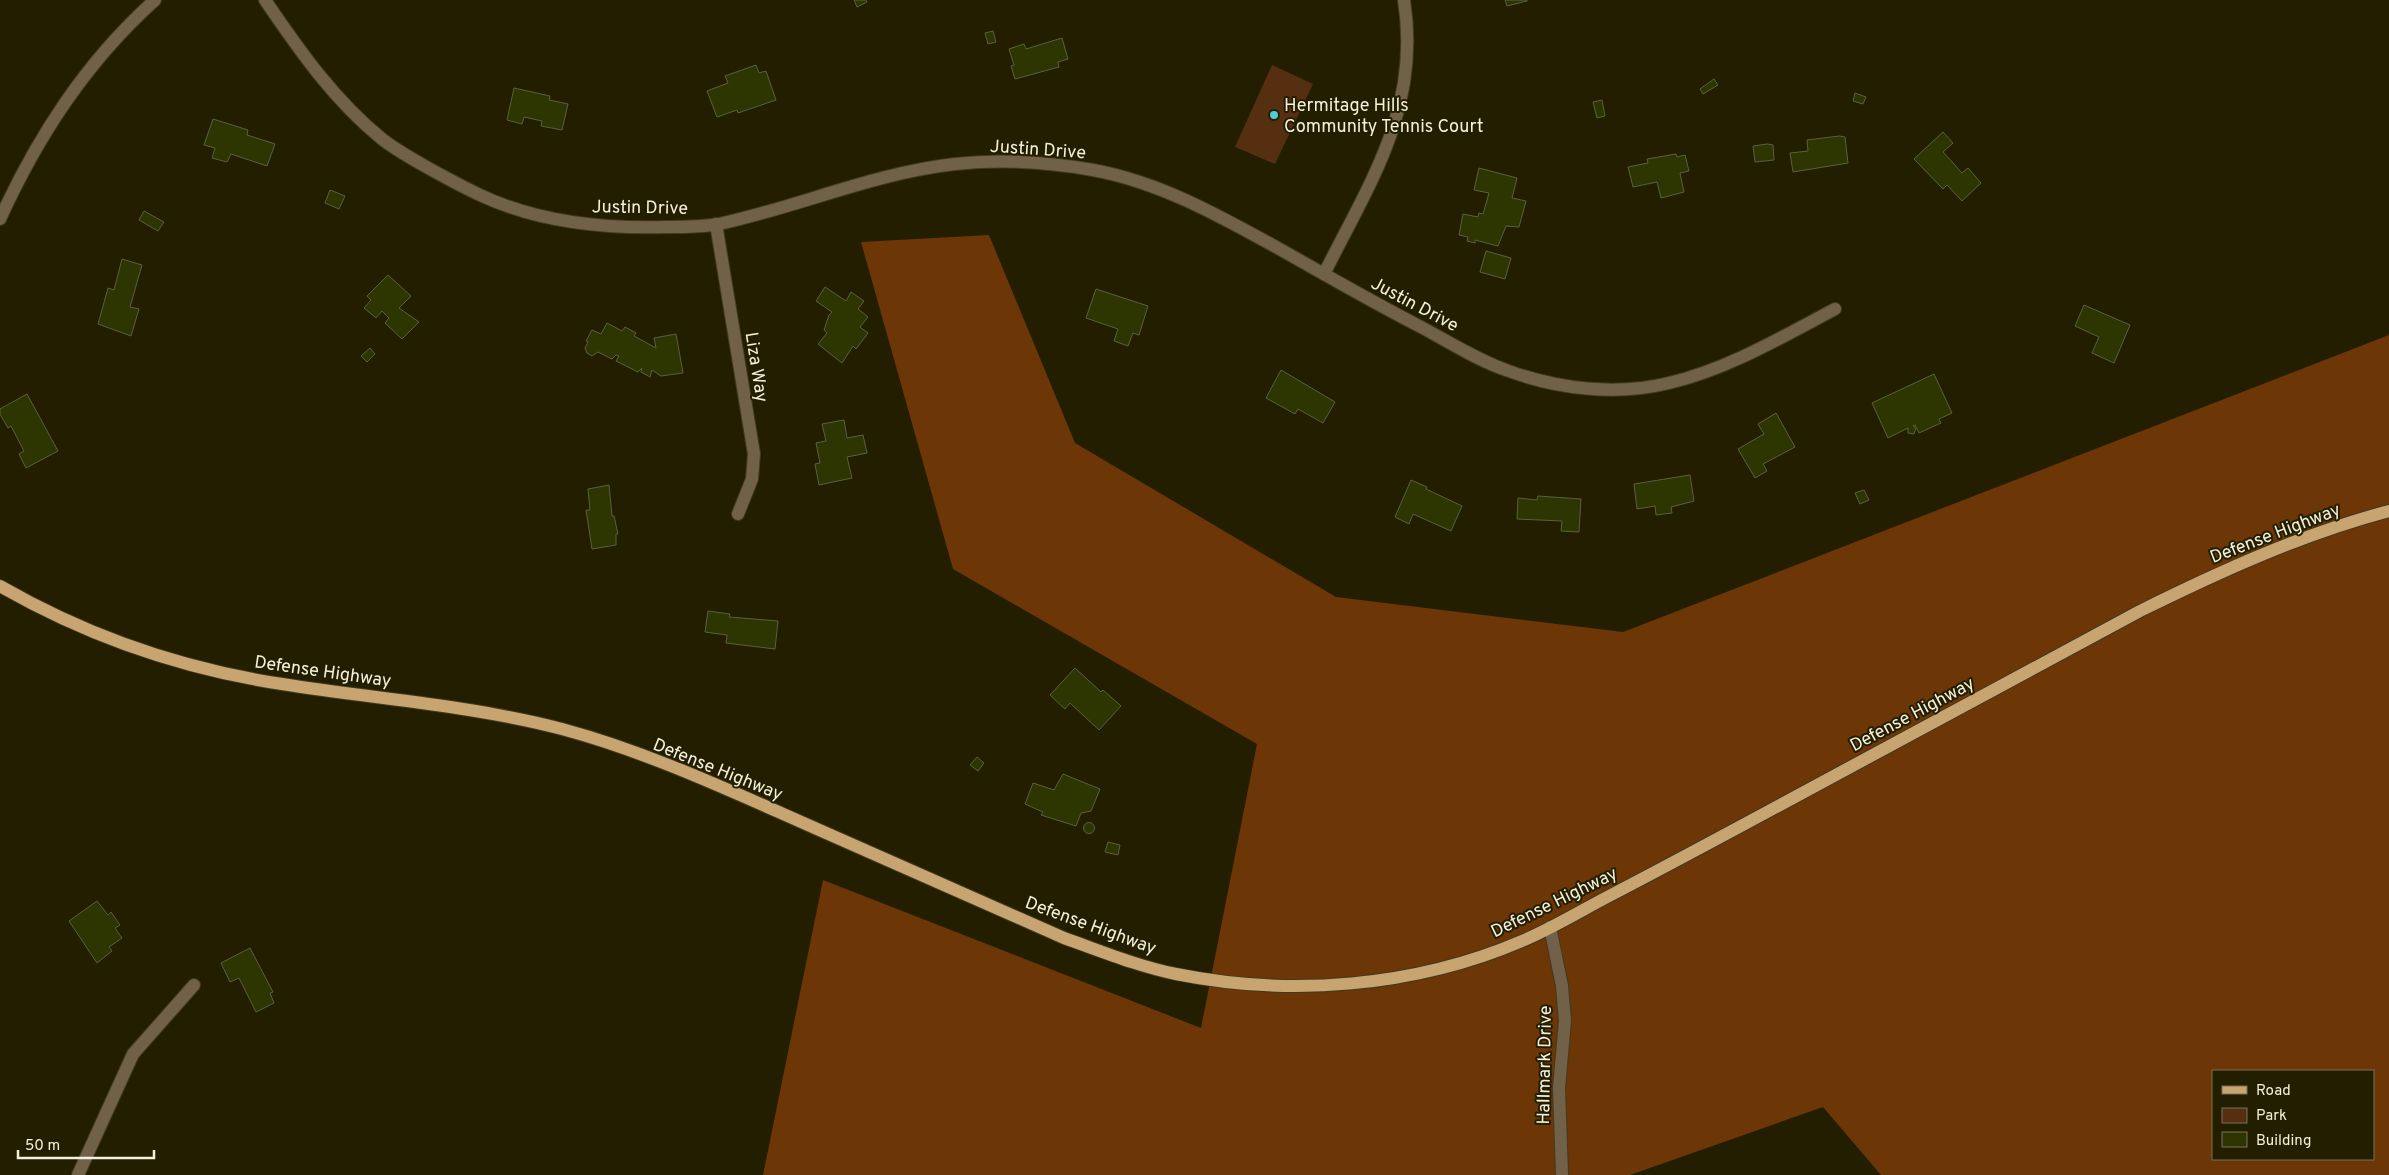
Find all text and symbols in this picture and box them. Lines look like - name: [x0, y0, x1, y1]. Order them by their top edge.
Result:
- place label: Hermitage Hills Community Tennis Court: [1284, 95, 1484, 139]
- marker: Hermitage Hills Community Tennis Court: [1268, 109, 1280, 121]
- street label: Justin Drive: [989, 136, 1087, 165]
- street label: Justin Drive: [592, 196, 688, 221]
- street label: Justin Drive: [1366, 273, 1462, 338]
- street label: Liza Way: [739, 331, 772, 404]
- street label: Defense Highway: [2207, 499, 2344, 570]
- street label: Defense Highway: [253, 651, 393, 693]
- street label: Defense Highway: [1846, 673, 1979, 758]
- street label: Defense Highway: [649, 734, 786, 807]
- street label: Defense Highway: [1488, 863, 1622, 944]
- street label: Defense Highway: [1022, 892, 1159, 961]
- street label: Hallmark Drive: [1533, 1005, 1558, 1125]
- legend: [2212, 1070, 2374, 1160]
- text: Road: [2256, 1082, 2291, 1101]
- text: Park: [2256, 1107, 2287, 1126]
- scale bar: [18, 1128, 154, 1160]
- text: Building: [2256, 1132, 2311, 1151]
- text: 50 m: [25, 1137, 60, 1156]

